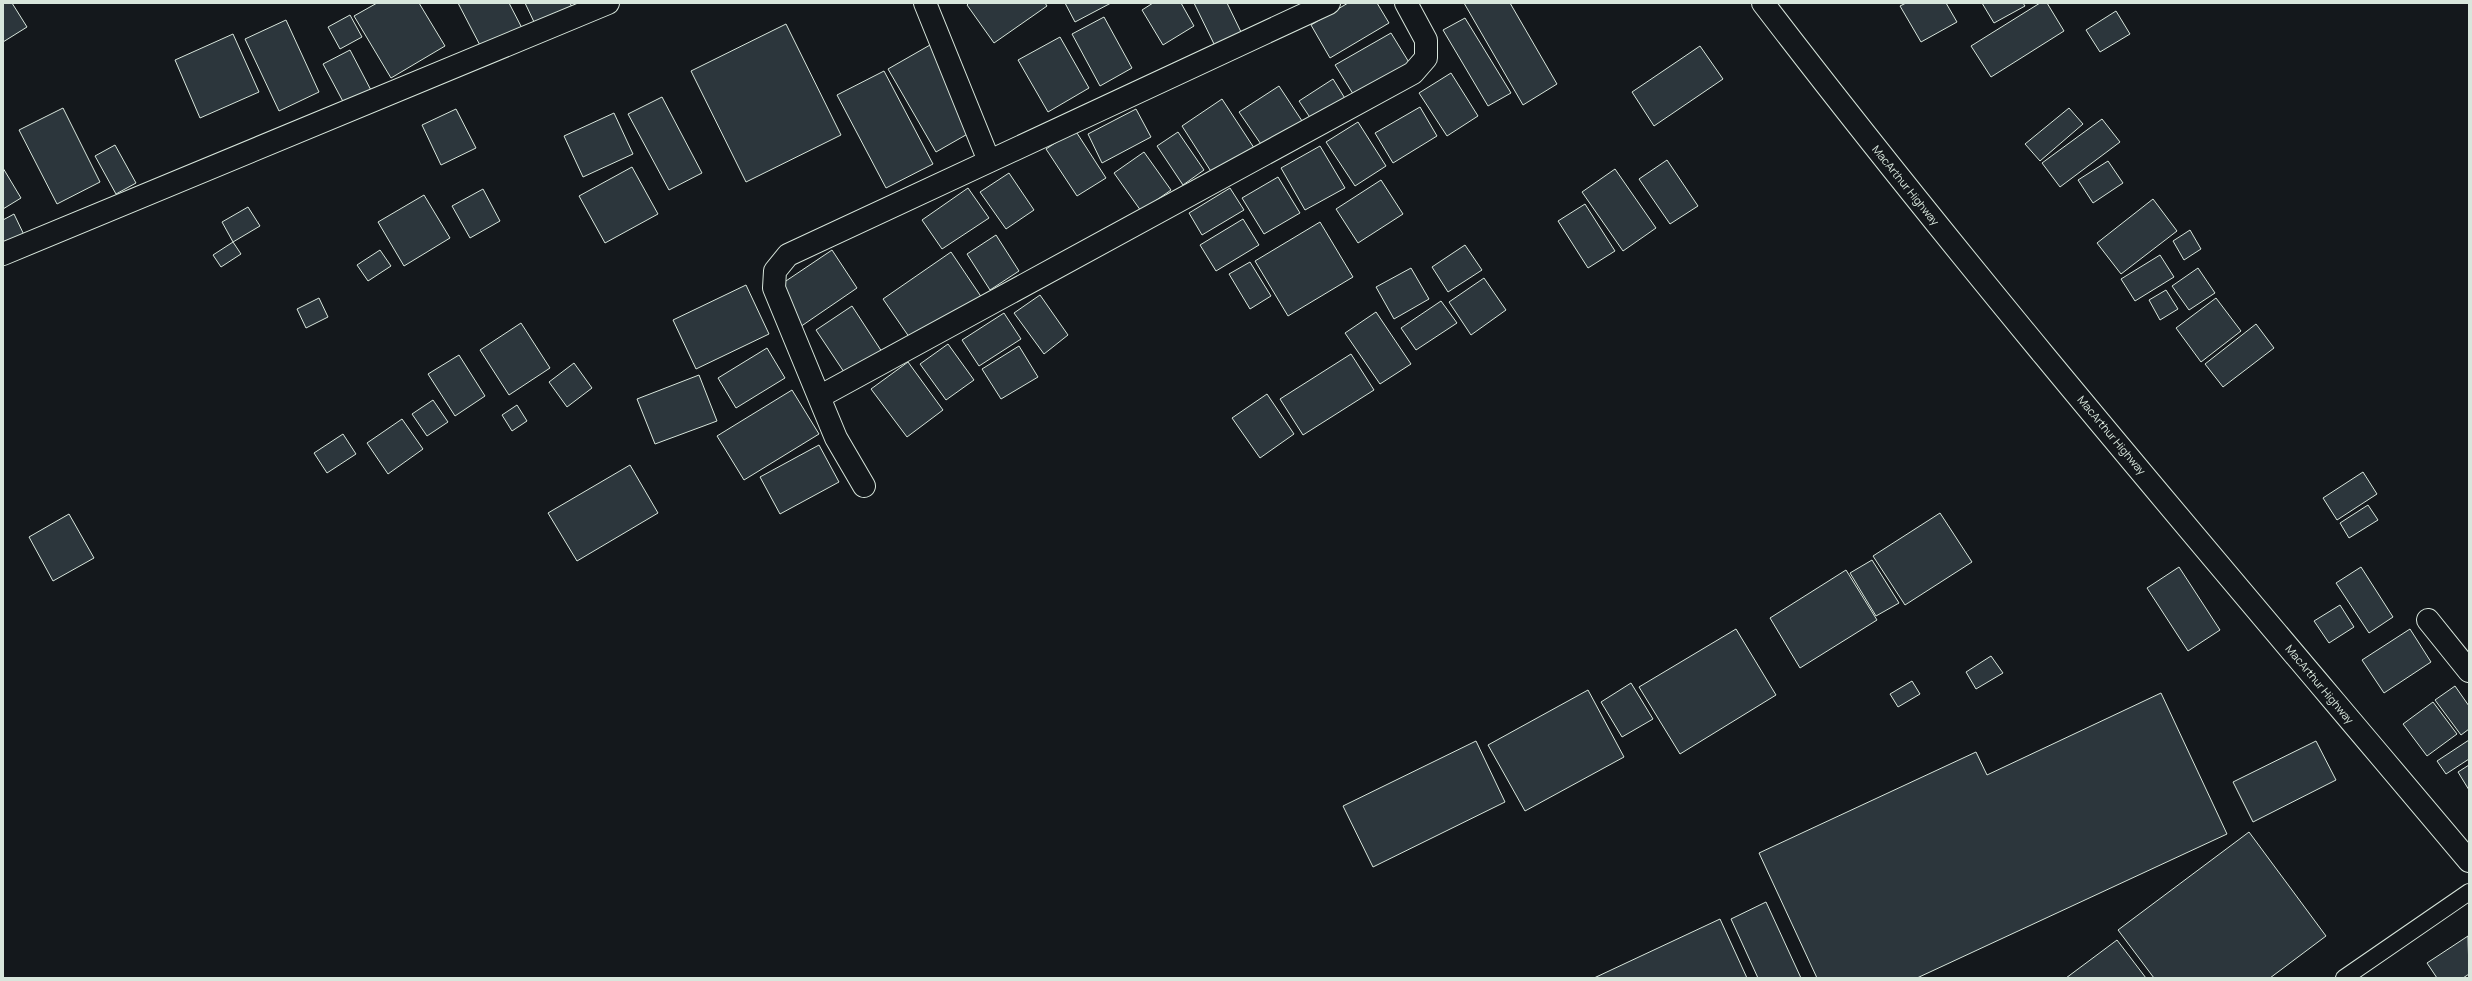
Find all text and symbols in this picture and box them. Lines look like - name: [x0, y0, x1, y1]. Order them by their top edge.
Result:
- street label: MacArthur Highway: [1869, 142, 1943, 228]
- street label: MacArthur Highway: [2074, 392, 2150, 478]
- street label: MacArthur Highway: [2282, 641, 2358, 727]

